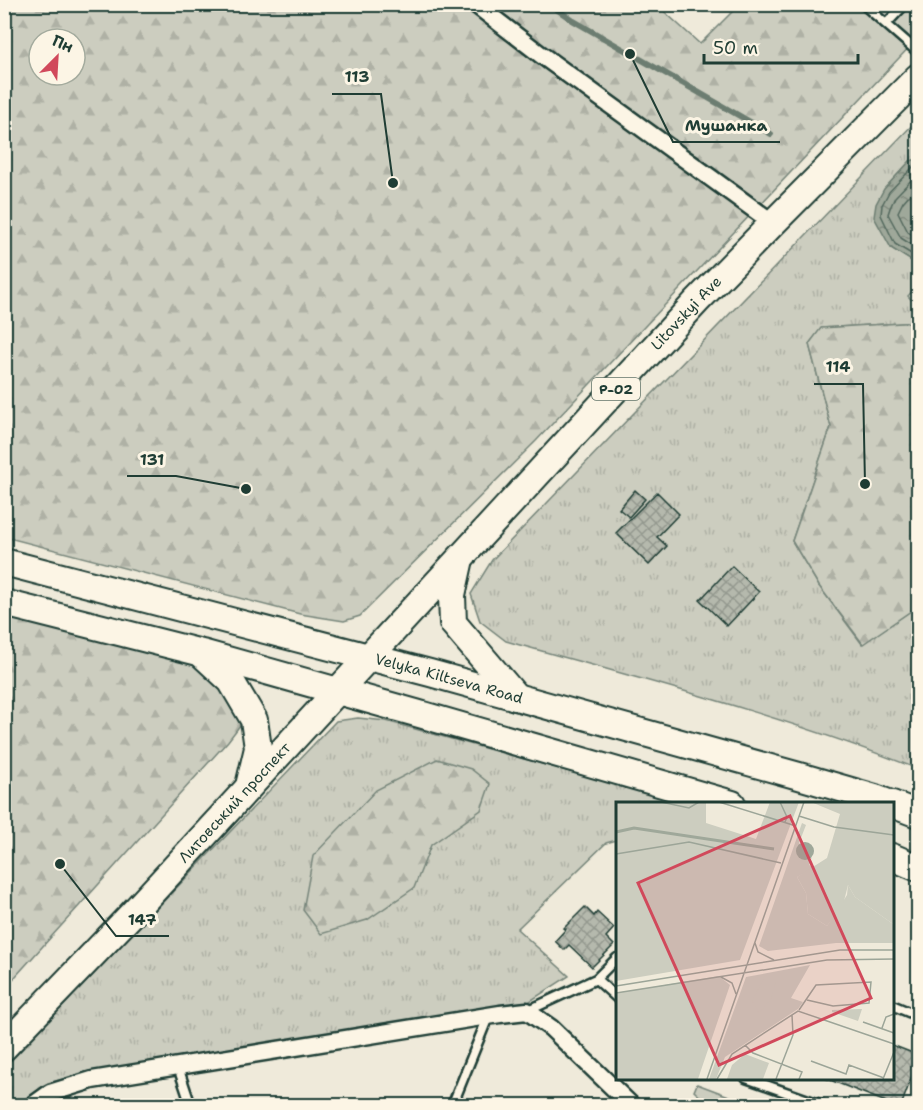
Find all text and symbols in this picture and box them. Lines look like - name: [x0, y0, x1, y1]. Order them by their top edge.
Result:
- north arrow: [27, 27, 87, 87]
- scale bar: [704, 27, 858, 65]
- text: Пн: [49, 30, 77, 58]
- text: 50 m: [713, 36, 758, 60]
- callout: 113: [332, 60, 381, 94]
- text: 113: [344, 66, 370, 87]
- callout: Мушанка: [673, 108, 780, 142]
- text: Мушанка: [685, 115, 767, 136]
- street label: Litovskyi Ave: [646, 272, 726, 355]
- callout: 114: [814, 350, 863, 384]
- text: 114: [825, 356, 851, 377]
- road number: Р-02: [592, 378, 640, 400]
- callout: 131: [127, 442, 176, 476]
- text: 131: [140, 449, 164, 470]
- street label: Velyka Kiltseva Road: [373, 649, 526, 709]
- street label: Литовський проспект: [174, 738, 295, 867]
- inset map: [616, 802, 893, 1080]
- callout: 147: [116, 902, 169, 936]
- text: 147: [128, 909, 156, 930]

